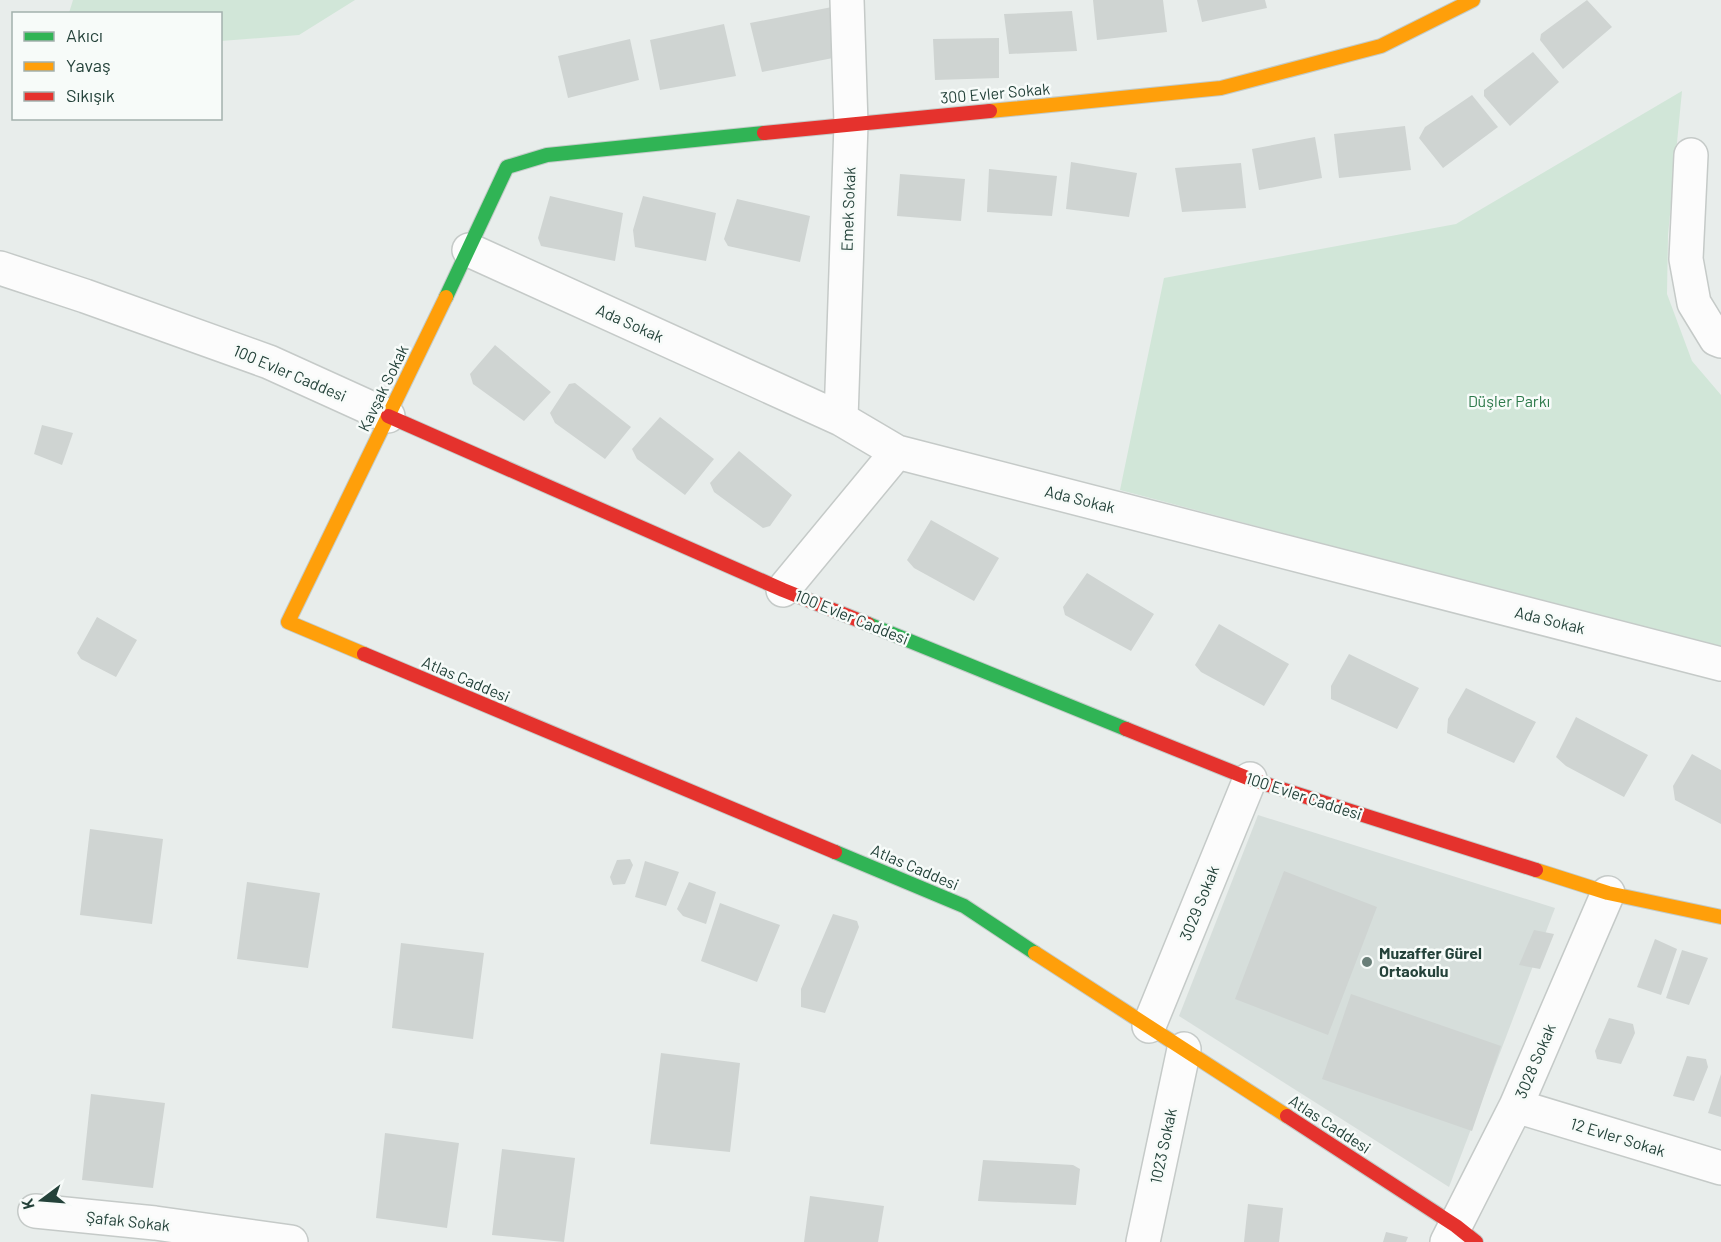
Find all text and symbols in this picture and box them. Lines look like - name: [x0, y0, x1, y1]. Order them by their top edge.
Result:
- legend: [12, 12, 222, 120]
- text: Akıcı: [66, 24, 103, 46]
- text: Yavaş: [66, 54, 111, 76]
- street label: 300 Evler Sokak: [939, 78, 1051, 107]
- text: Sıkışık: [66, 84, 115, 106]
- street label: Emek Sokak: [837, 166, 858, 252]
- street label: Ada Sokak: [594, 299, 667, 346]
- street label: 100 Evler Caddesi: [231, 340, 350, 405]
- street label: Kavşak Sokak: [353, 341, 412, 434]
- park label: Düşler Parkı: [1468, 391, 1550, 410]
- street label: Ada Sokak: [1043, 481, 1117, 516]
- street label: 100 Evler Caddesi: [793, 585, 912, 648]
- street label: Ada Sokak: [1513, 602, 1587, 637]
- street label: Atlas Caddesi: [419, 652, 513, 706]
- street label: 100 Evler Caddesi: [1244, 768, 1365, 823]
- street label: Atlas Caddesi: [868, 840, 962, 894]
- street label: 3029 Sokak: [1175, 862, 1222, 943]
- place label: Muzaffer Gürel Ortaokulu: [1379, 943, 1482, 980]
- marker: Muzaffer Gürel Ortaokulu: [1360, 955, 1374, 969]
- street label: 3028 Sokak: [1510, 1020, 1559, 1101]
- street label: Atlas Caddesi: [1286, 1090, 1375, 1157]
- street label: 1023 Sokak: [1145, 1106, 1180, 1185]
- street label: 12 Evler Sokak: [1568, 1113, 1668, 1160]
- north arrow: [12, 1170, 72, 1230]
- text: K: [17, 1197, 38, 1212]
- street label: Şafak Sokak: [85, 1207, 171, 1234]

